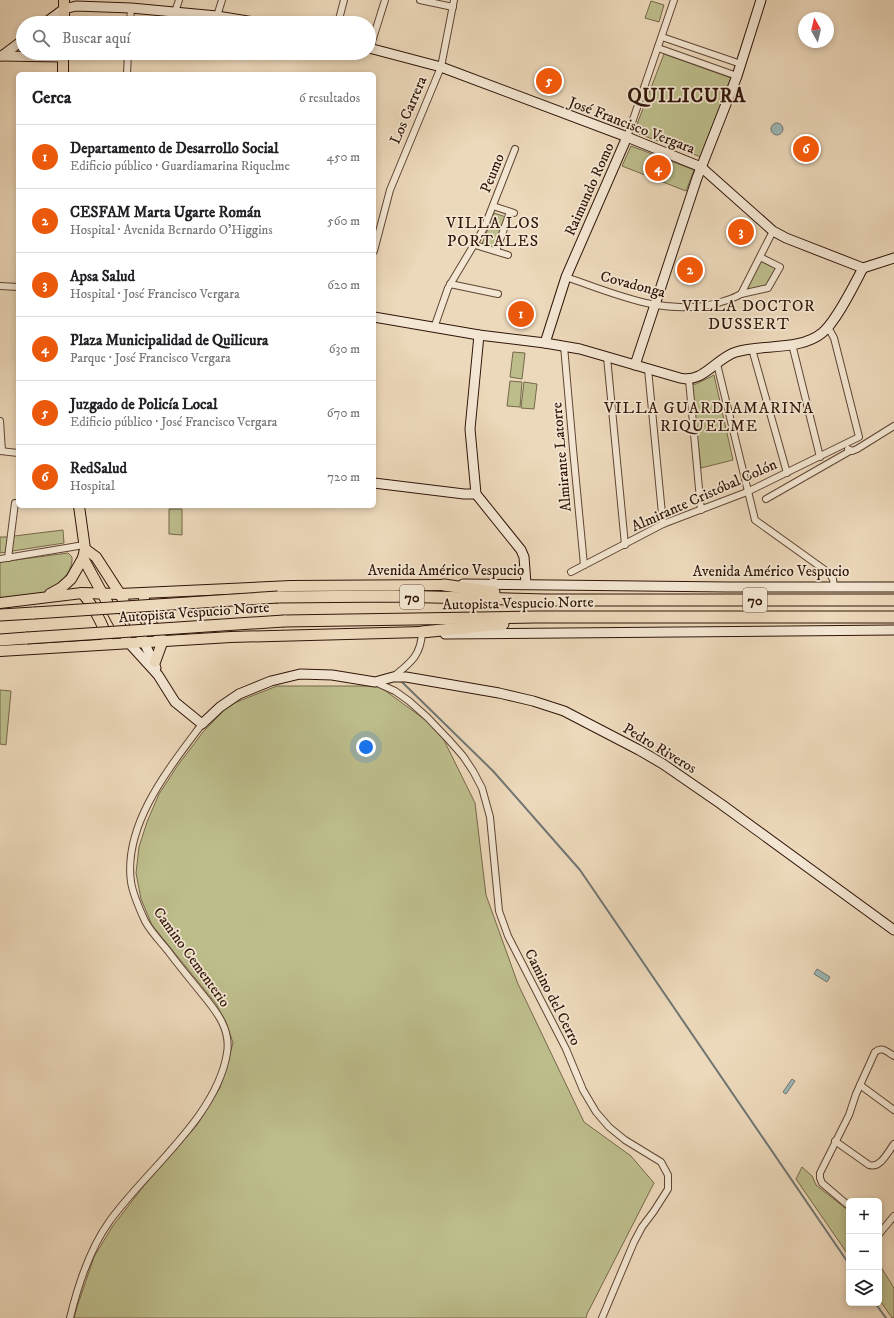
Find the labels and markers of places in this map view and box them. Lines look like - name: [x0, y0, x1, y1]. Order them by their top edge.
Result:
- pin: 5: [536, 66, 562, 96]
- pin: 6: [793, 134, 819, 164]
- pin: 4: [645, 153, 671, 183]
- pin: 3: [728, 217, 754, 247]
- pin: 2: [677, 255, 703, 285]
- pin: 1: [508, 299, 534, 329]

